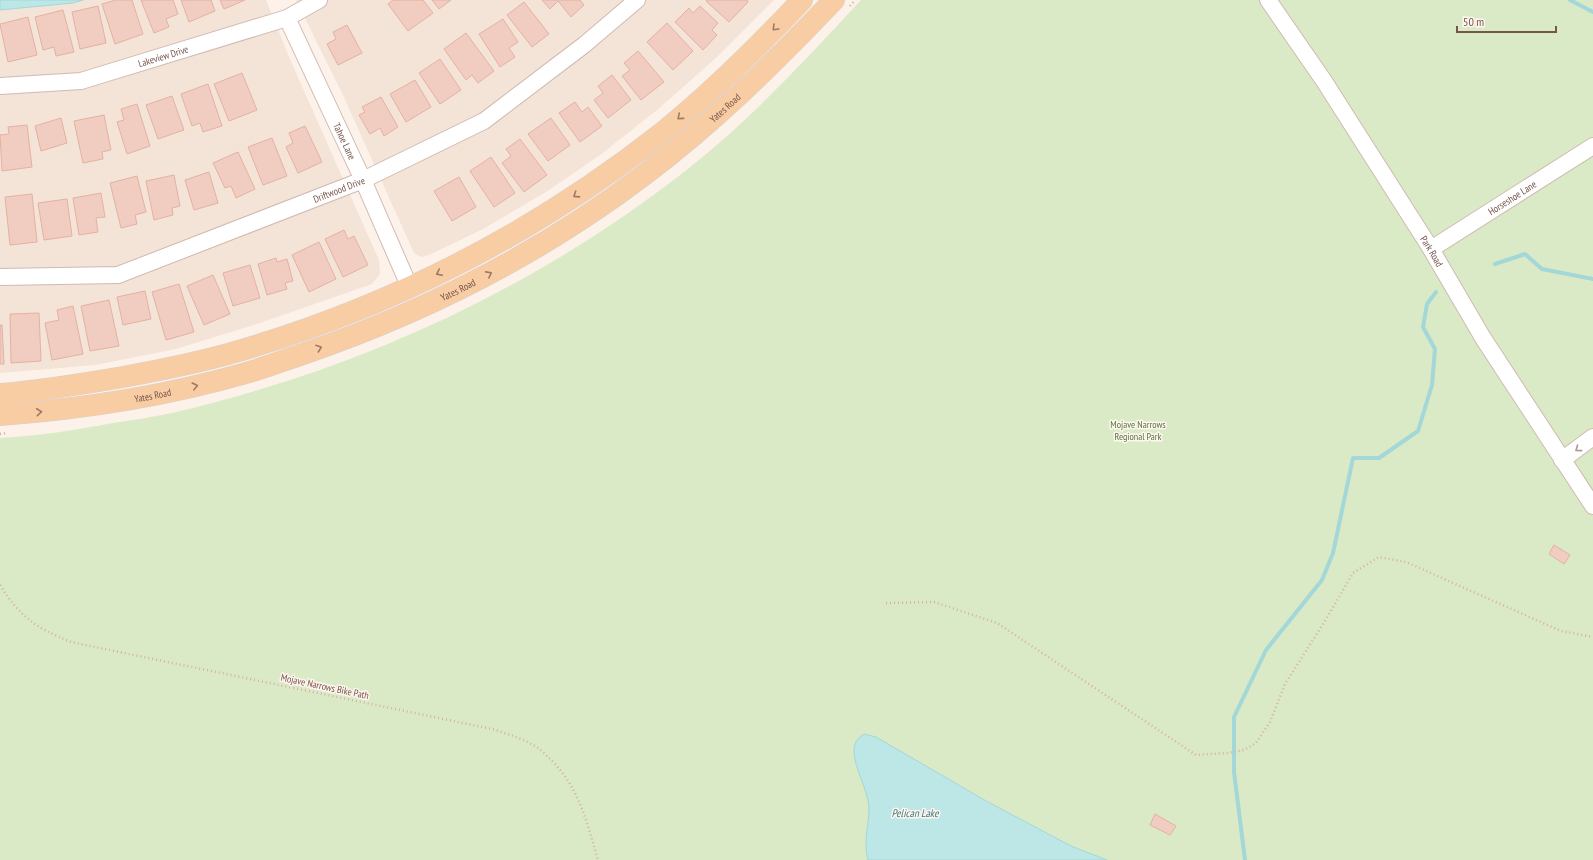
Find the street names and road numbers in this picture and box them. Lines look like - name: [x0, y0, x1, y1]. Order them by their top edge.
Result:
- street label: Lakeview Drive: [137, 43, 190, 70]
- street label: Yates Road: [707, 91, 743, 125]
- street label: Tahoe Lane: [330, 121, 359, 162]
- street label: Driftwood Drive: [311, 174, 367, 206]
- street label: Horseshoe Lane: [1486, 178, 1539, 218]
- street label: Park Road: [1417, 233, 1446, 269]
- street label: Yates Road: [439, 276, 478, 304]
- street label: Yates Road: [133, 386, 172, 406]
- street label: Mojave Narrows Bike Path: [280, 671, 370, 702]

